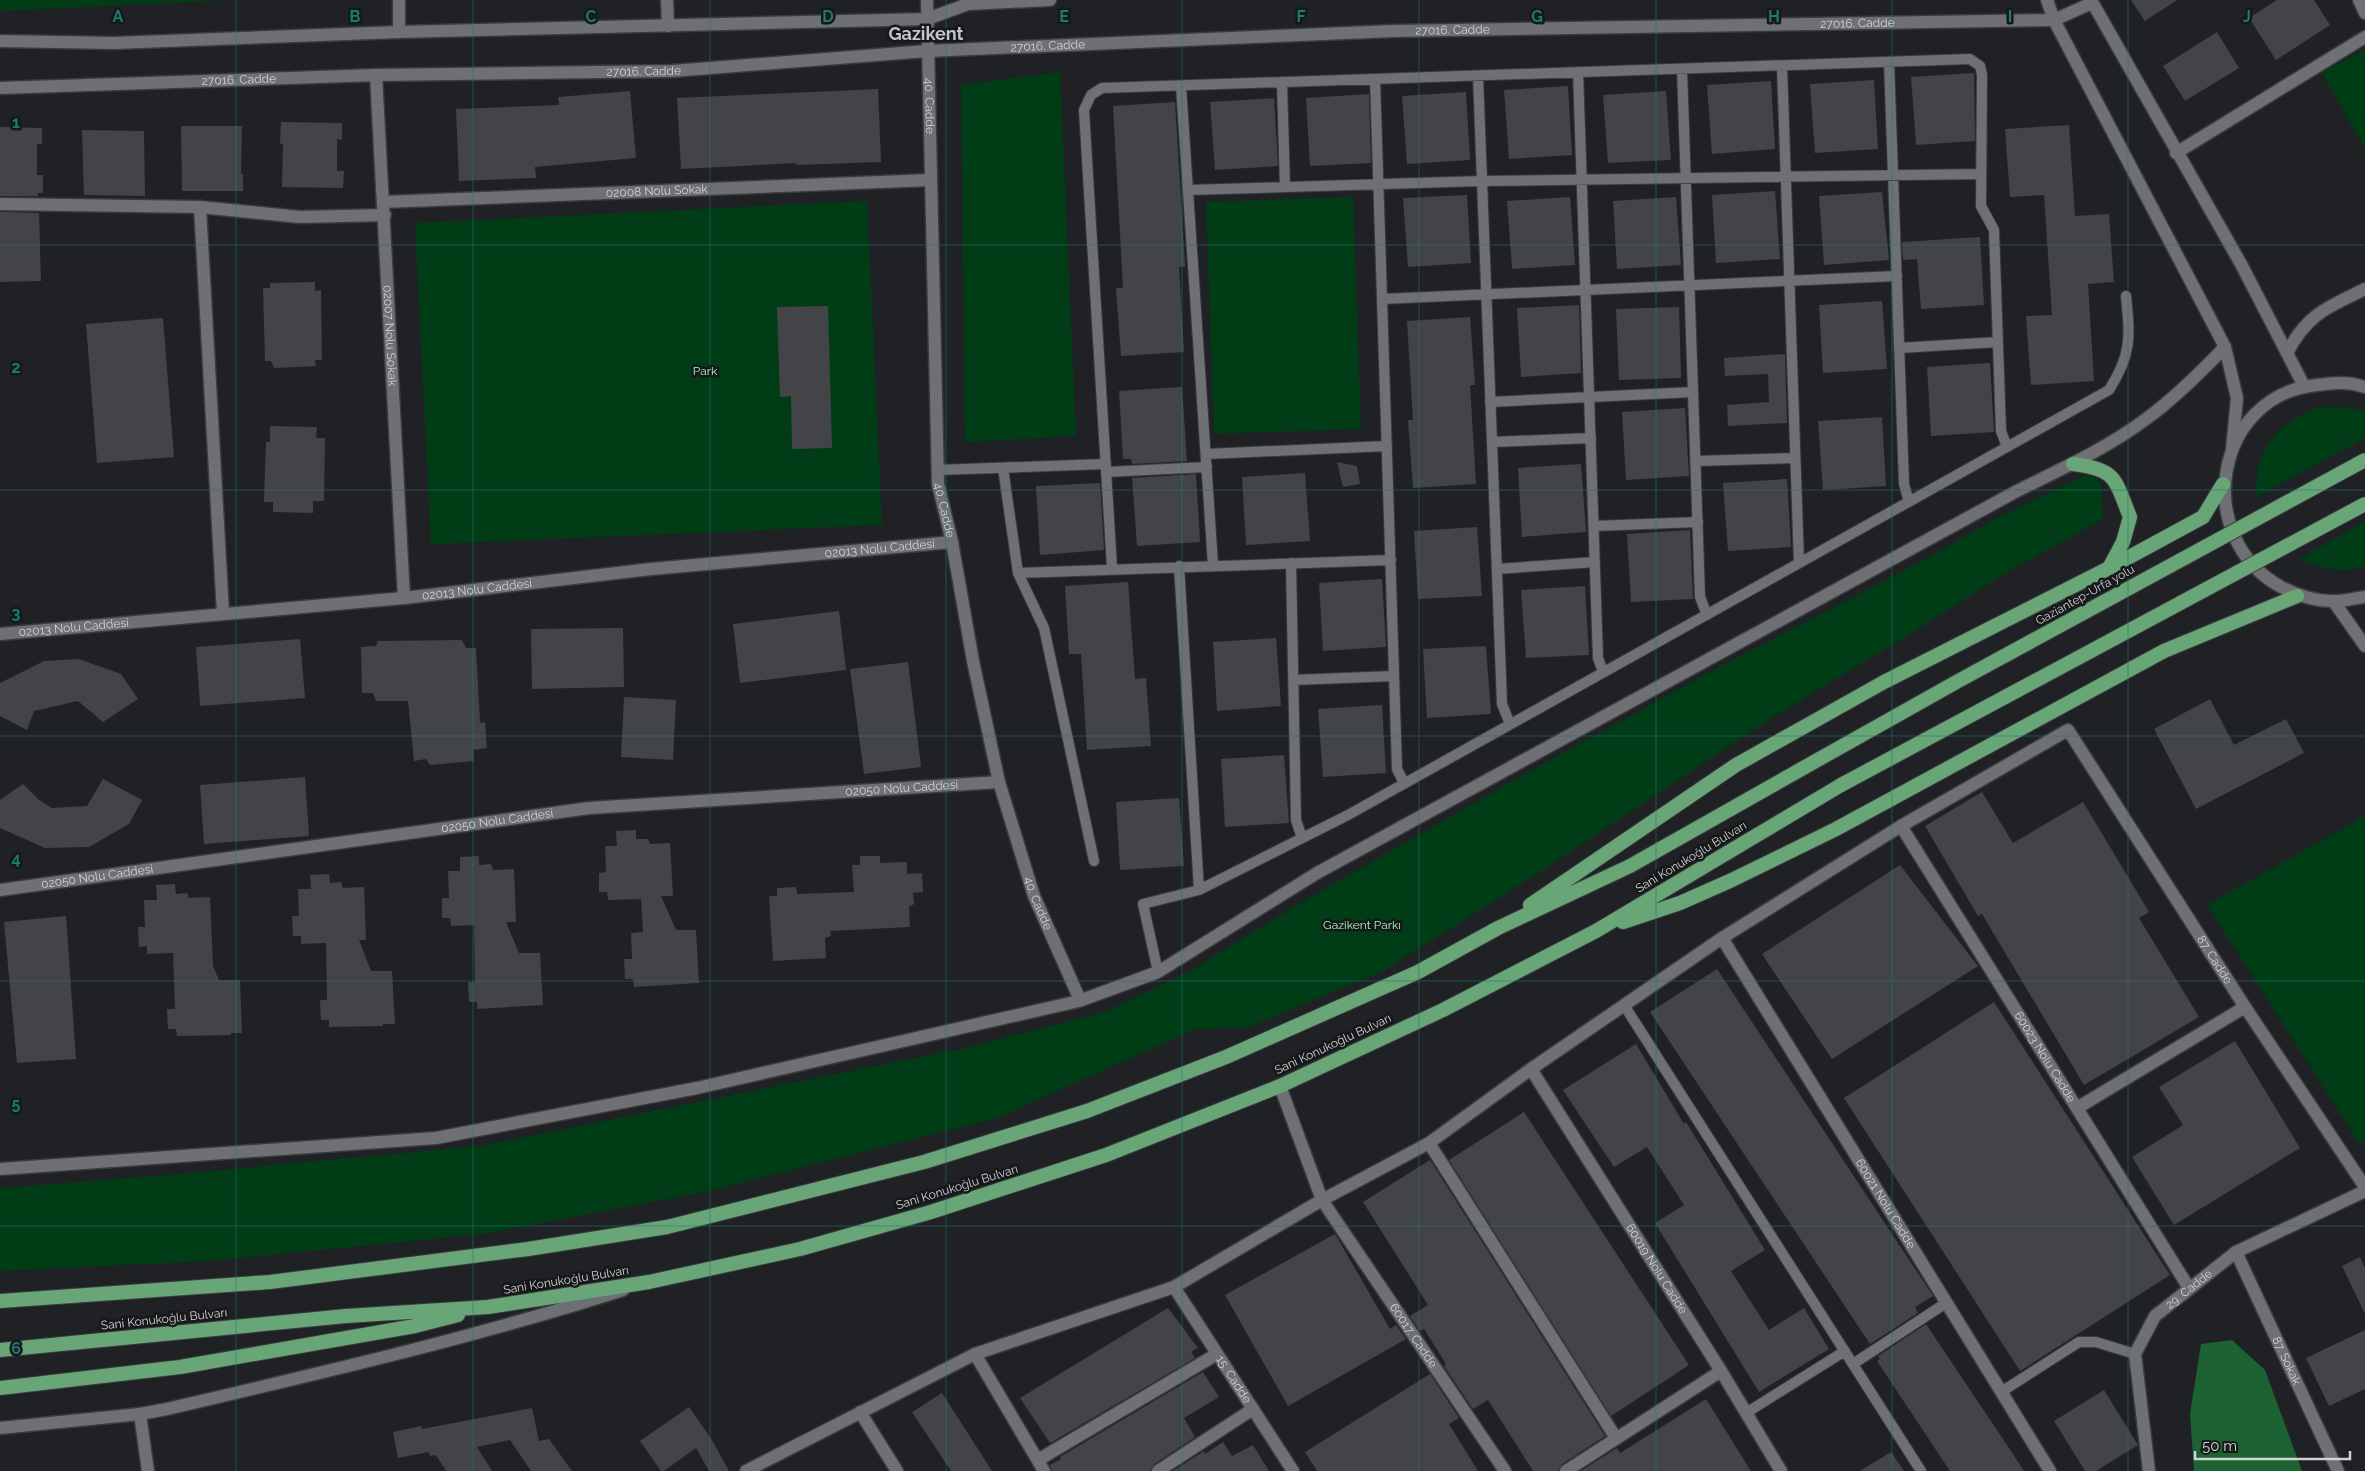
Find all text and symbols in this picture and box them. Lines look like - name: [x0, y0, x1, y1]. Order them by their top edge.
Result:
- text: A: [113, 7, 124, 26]
- text: B: [350, 7, 361, 26]
- text: C: [586, 7, 597, 26]
- text: D: [822, 7, 834, 26]
- text: E: [1059, 7, 1069, 26]
- text: F: [1296, 7, 1306, 26]
- text: G: [1531, 7, 1543, 26]
- text: H: [1768, 7, 1780, 26]
- text: I: [2008, 7, 2012, 26]
- text: J: [2243, 7, 2251, 26]
- street label: 27016. Cadde: [1820, 16, 1895, 31]
- street label: 27016. Cadde: [1415, 22, 1490, 38]
- district label: Gazikent: [889, 23, 964, 44]
- street label: 27016. Cadde: [1010, 37, 1085, 54]
- street label: 27016. Cadde: [606, 63, 682, 79]
- street label: 27016. Cadde: [201, 71, 276, 88]
- street label: 40. Cadde: [922, 78, 937, 134]
- text: 1: [12, 113, 20, 132]
- street label: 02008 Nolu Sokak: [606, 182, 709, 200]
- street label: 02007 Nolu Sokak: [380, 285, 400, 387]
- text: 2: [11, 358, 21, 377]
- park label: Park: [693, 364, 718, 378]
- street label: 40. Cadde: [931, 481, 958, 539]
- street label: 02013 Nolu Caddesi: [824, 537, 935, 560]
- street label: Gaziantep-Urfa yolu: [2033, 562, 2137, 628]
- street label: 02013 Nolu Caddesi: [421, 576, 533, 603]
- street label: 02013 Nolu Caddesi: [17, 614, 129, 640]
- street label: 02050 Nolu Caddesi: [845, 778, 958, 799]
- street label: 02050 Nolu Caddesi: [440, 806, 554, 835]
- street label: Sani Konukoğlu Bulvarı: [1633, 818, 1749, 896]
- text: 4: [11, 849, 21, 868]
- street label: 02050 Nolu Caddesi: [40, 862, 154, 891]
- street label: 40. Cadde: [1022, 875, 1055, 932]
- park label: Gazikent Parkı: [1323, 918, 1401, 932]
- street label: 87. Cadde: [2194, 933, 2235, 987]
- street label: 60023 Nolu Cadde: [2011, 1009, 2078, 1105]
- street label: Sani Konukoğlu Bulvarı: [1273, 1011, 1393, 1077]
- text: 5: [12, 1094, 21, 1113]
- street label: 60021 Nolu Cadde: [1853, 1156, 1918, 1251]
- street label: Sani Konukoğlu Bulvarı: [894, 1162, 1020, 1212]
- street label: 60019 Nolu Cadde: [1623, 1221, 1690, 1316]
- street label: Sani Konukoğlu Bulvarı: [502, 1263, 630, 1297]
- street label: 29. Cadde: [2163, 1267, 2215, 1312]
- street label: 60017. Cadde: [1387, 1301, 1440, 1370]
- street label: Sani Konukoğlu Bulvarı: [100, 1305, 228, 1333]
- street label: 87. Sokak: [2269, 1334, 2304, 1388]
- text: 6: [11, 1339, 21, 1358]
- street label: 15. Cadde: [1213, 1353, 1254, 1406]
- scale bar: [2195, 1428, 2350, 1460]
- text: 50 m: [2202, 1437, 2237, 1455]

